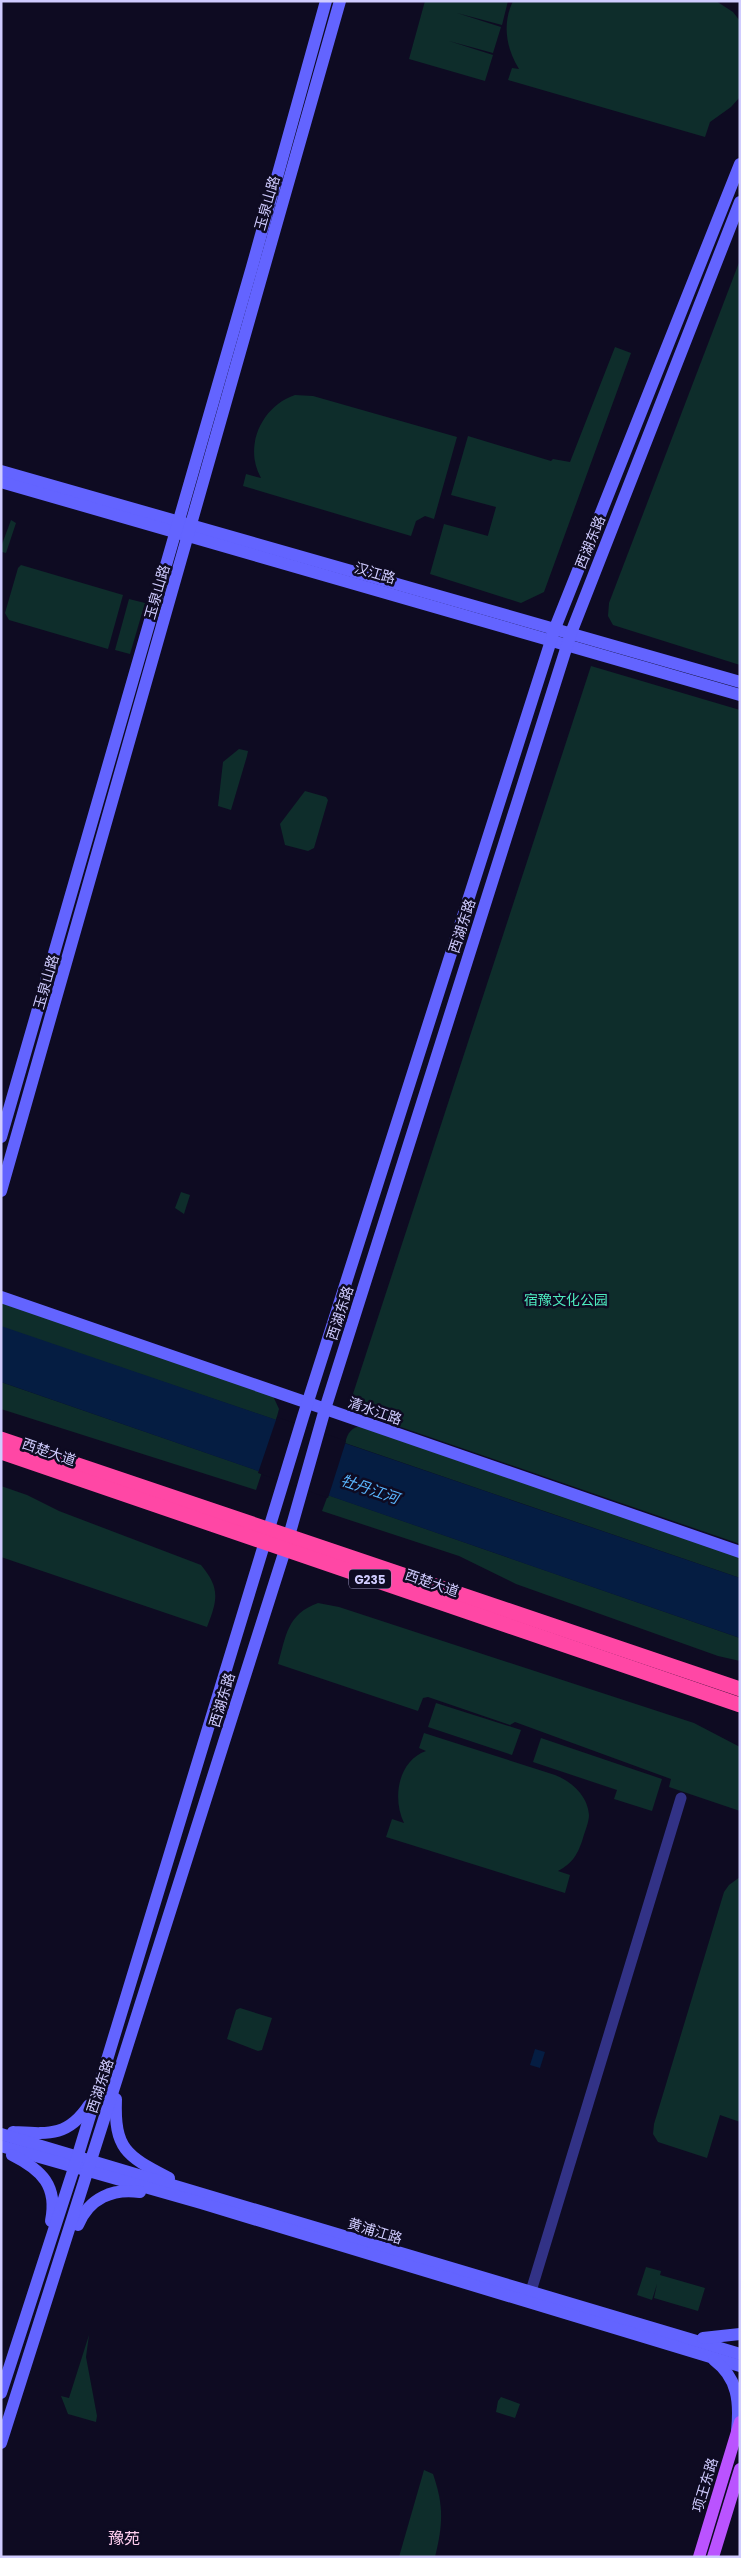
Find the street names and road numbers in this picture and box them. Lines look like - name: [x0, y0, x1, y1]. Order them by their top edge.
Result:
- street label: 玉泉山路: [250, 173, 284, 233]
- street label: 西湖东路: [570, 512, 610, 572]
- street label: 汉江路: [352, 558, 398, 588]
- street label: 玉泉山路: [140, 562, 174, 622]
- street label: 西湖东路: [444, 896, 480, 956]
- street label: 玉泉山路: [29, 952, 63, 1012]
- street label: 西湖东路: [322, 1283, 358, 1343]
- street label: 清水江路: [345, 1392, 405, 1430]
- street label: 西楚大道: [19, 1433, 79, 1471]
- street label: 西楚大道: [402, 1564, 462, 1602]
- road number: G235: [349, 1570, 391, 1588]
- street label: 西湖东路: [204, 1670, 240, 1730]
- street label: 西湖东路: [82, 2056, 118, 2116]
- street label: 黄浦江路: [345, 2213, 405, 2249]
- street label: 项王东路: [687, 2455, 723, 2515]

